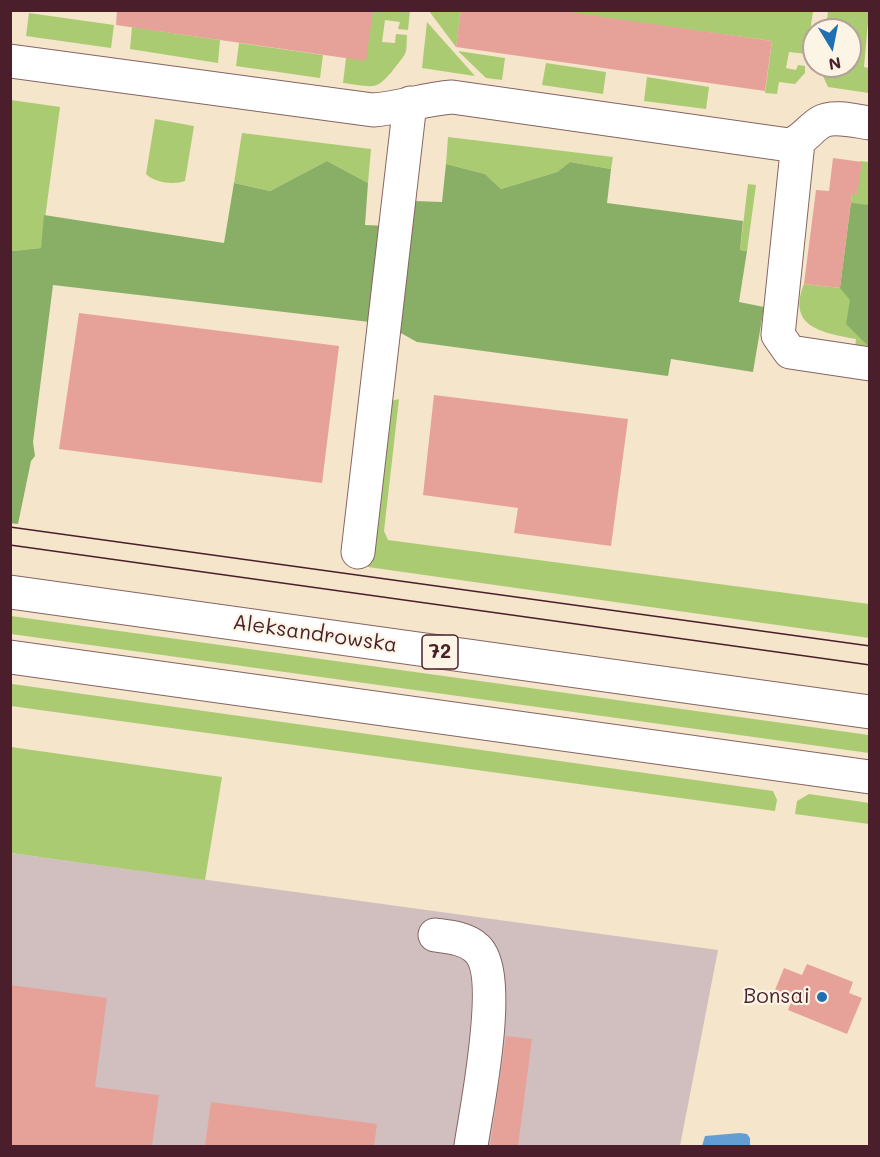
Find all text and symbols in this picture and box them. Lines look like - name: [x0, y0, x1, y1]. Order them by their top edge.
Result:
- north arrow: [802, 18, 862, 78]
- text: N: [827, 53, 843, 76]
- street label: Aleksandrowska: [231, 610, 399, 658]
- road number: 72: [422, 635, 458, 669]
- place label: Bonsai: [743, 984, 810, 1010]
- marker: Bonsai: [815, 990, 829, 1004]

